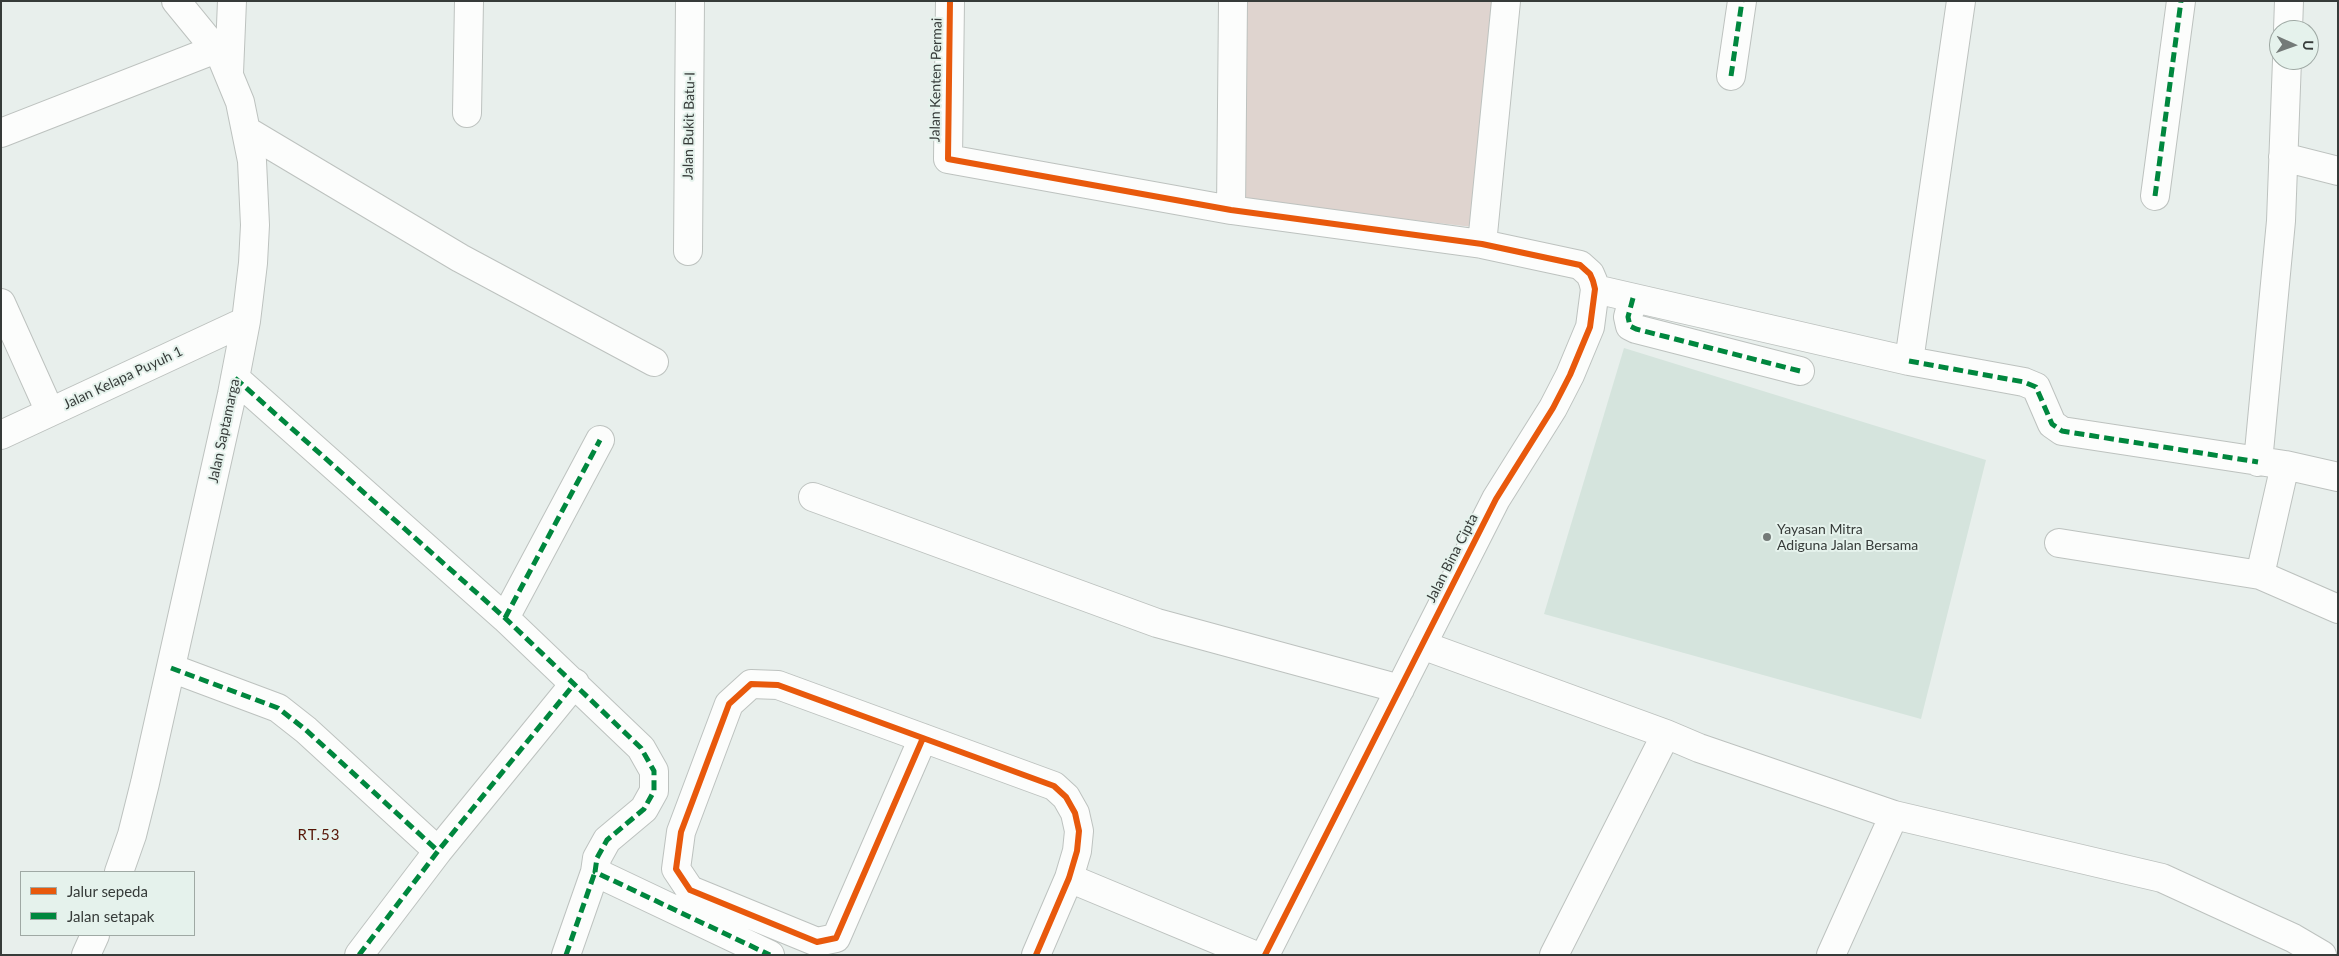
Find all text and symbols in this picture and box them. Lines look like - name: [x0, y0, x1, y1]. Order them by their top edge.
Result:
- street label: Jalan Kenten Permai: [927, 18, 945, 142]
- north arrow: [2269, 20, 2319, 70]
- text: U: [2300, 40, 2317, 51]
- street label: Jalan Bukit Batu-I: [680, 72, 698, 180]
- street label: Jalan Kelapa Puyuh 1: [61, 343, 185, 413]
- street label: Jalan Saptamarga: [205, 377, 243, 485]
- street label: Jalan Bina Cipta: [1422, 511, 1482, 605]
- place label: Yayasan Mitra Adiguna Jalan Bersama: [1777, 521, 1918, 554]
- marker: Yayasan Mitra Adiguna Jalan Bersama: [1761, 531, 1773, 543]
- district label: RT.53: [297, 826, 341, 844]
- legend: [20, 871, 195, 936]
- text: Jalur sepeda: [67, 882, 148, 900]
- text: Jalan setapak: [67, 907, 154, 925]

